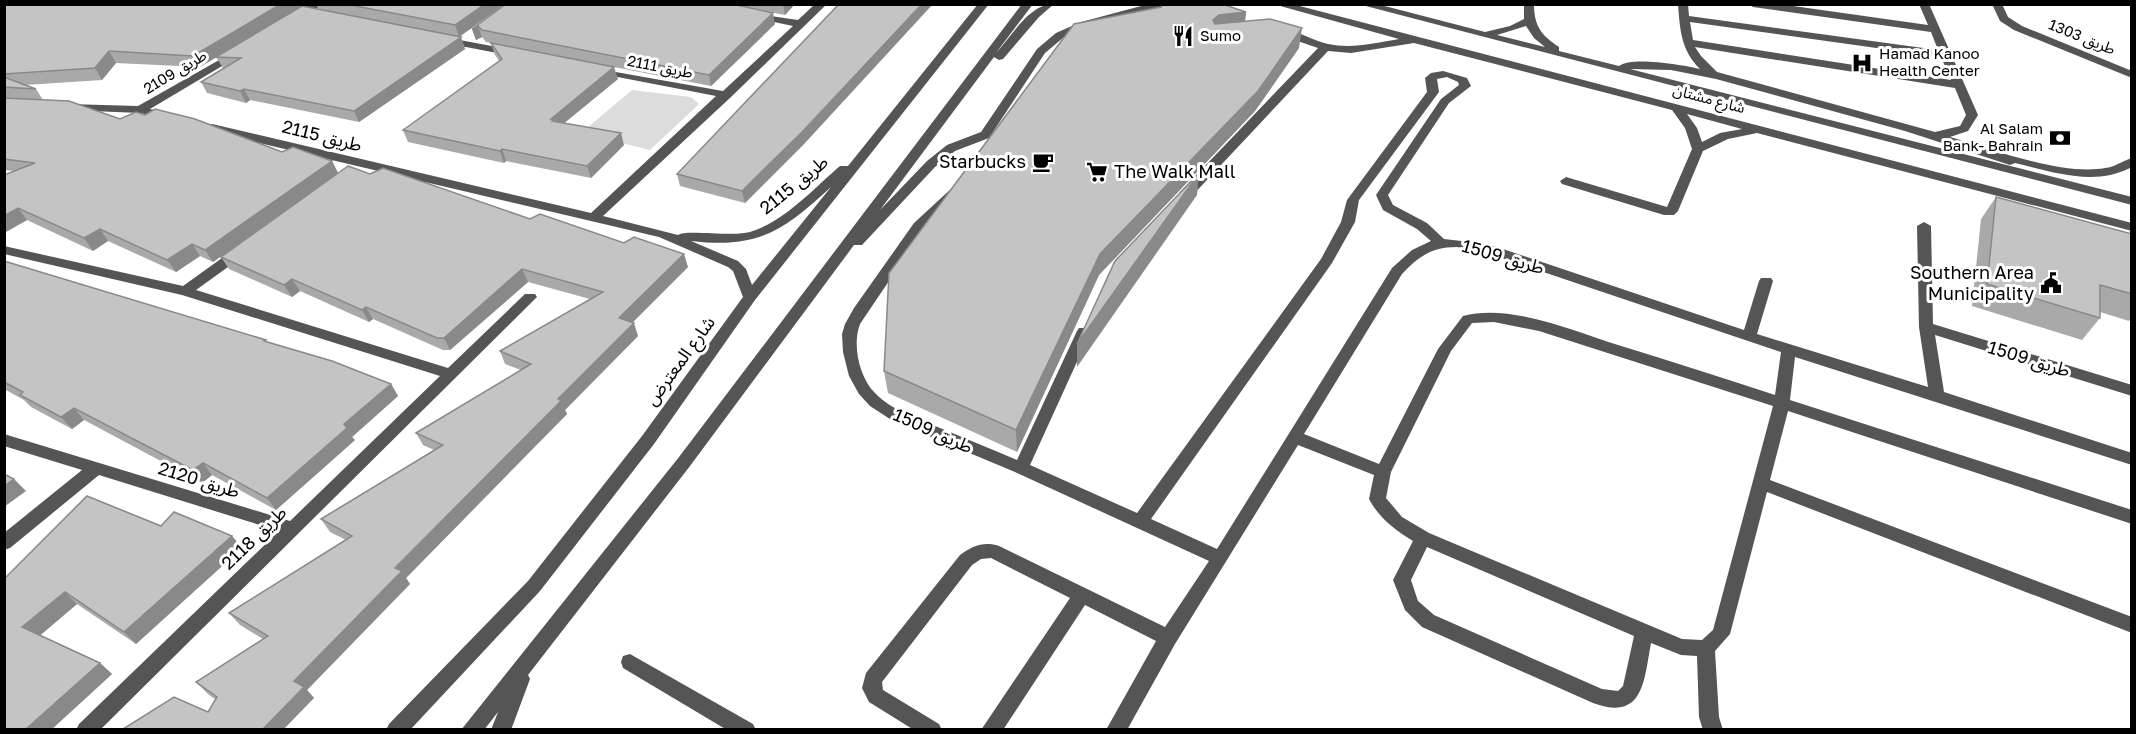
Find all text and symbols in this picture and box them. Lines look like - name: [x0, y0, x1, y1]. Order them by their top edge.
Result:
- street label: طريق 1303: [2046, 15, 2118, 59]
- restaurant icon: Sumo: [1171, 24, 1195, 48]
- place label: Sumo: [1200, 26, 1241, 44]
- place label: Hamad Kanoo Health Center: [1879, 44, 1980, 79]
- street label: طريق 2109: [140, 45, 210, 99]
- street label: طريق 2111: [625, 51, 695, 83]
- hospital icon: Hamad Kanoo Health Center: [1850, 51, 1874, 75]
- street label: شارع مشتان: [1670, 80, 1747, 120]
- street label: طريق 2115: [280, 114, 364, 157]
- place label: Al Salam Bank- Bahrain: [1943, 119, 2043, 154]
- bank icon: Al Salam Bank- Bahrain: [2048, 126, 2072, 150]
- street label: طريق 2115: [755, 150, 833, 219]
- place label: Starbucks: [939, 150, 1026, 172]
- cafe icon: Starbucks: [1031, 150, 1055, 174]
- supermarket icon: The Walk Mall: [1085, 160, 1109, 184]
- place label: The Walk Mall: [1114, 160, 1236, 182]
- street label: طريق 1509: [1459, 234, 1547, 279]
- place label: Southern Area Municipality: [1910, 261, 2034, 304]
- public building icon: Southern Area Municipality: [2039, 271, 2063, 295]
- street label: شارع المعترض: [639, 311, 722, 412]
- street label: طريق 1509: [1985, 335, 2073, 382]
- street label: طريق 1509: [890, 403, 976, 458]
- street label: طريق 2120: [156, 456, 243, 503]
- street label: طريق 2118: [216, 501, 291, 574]

